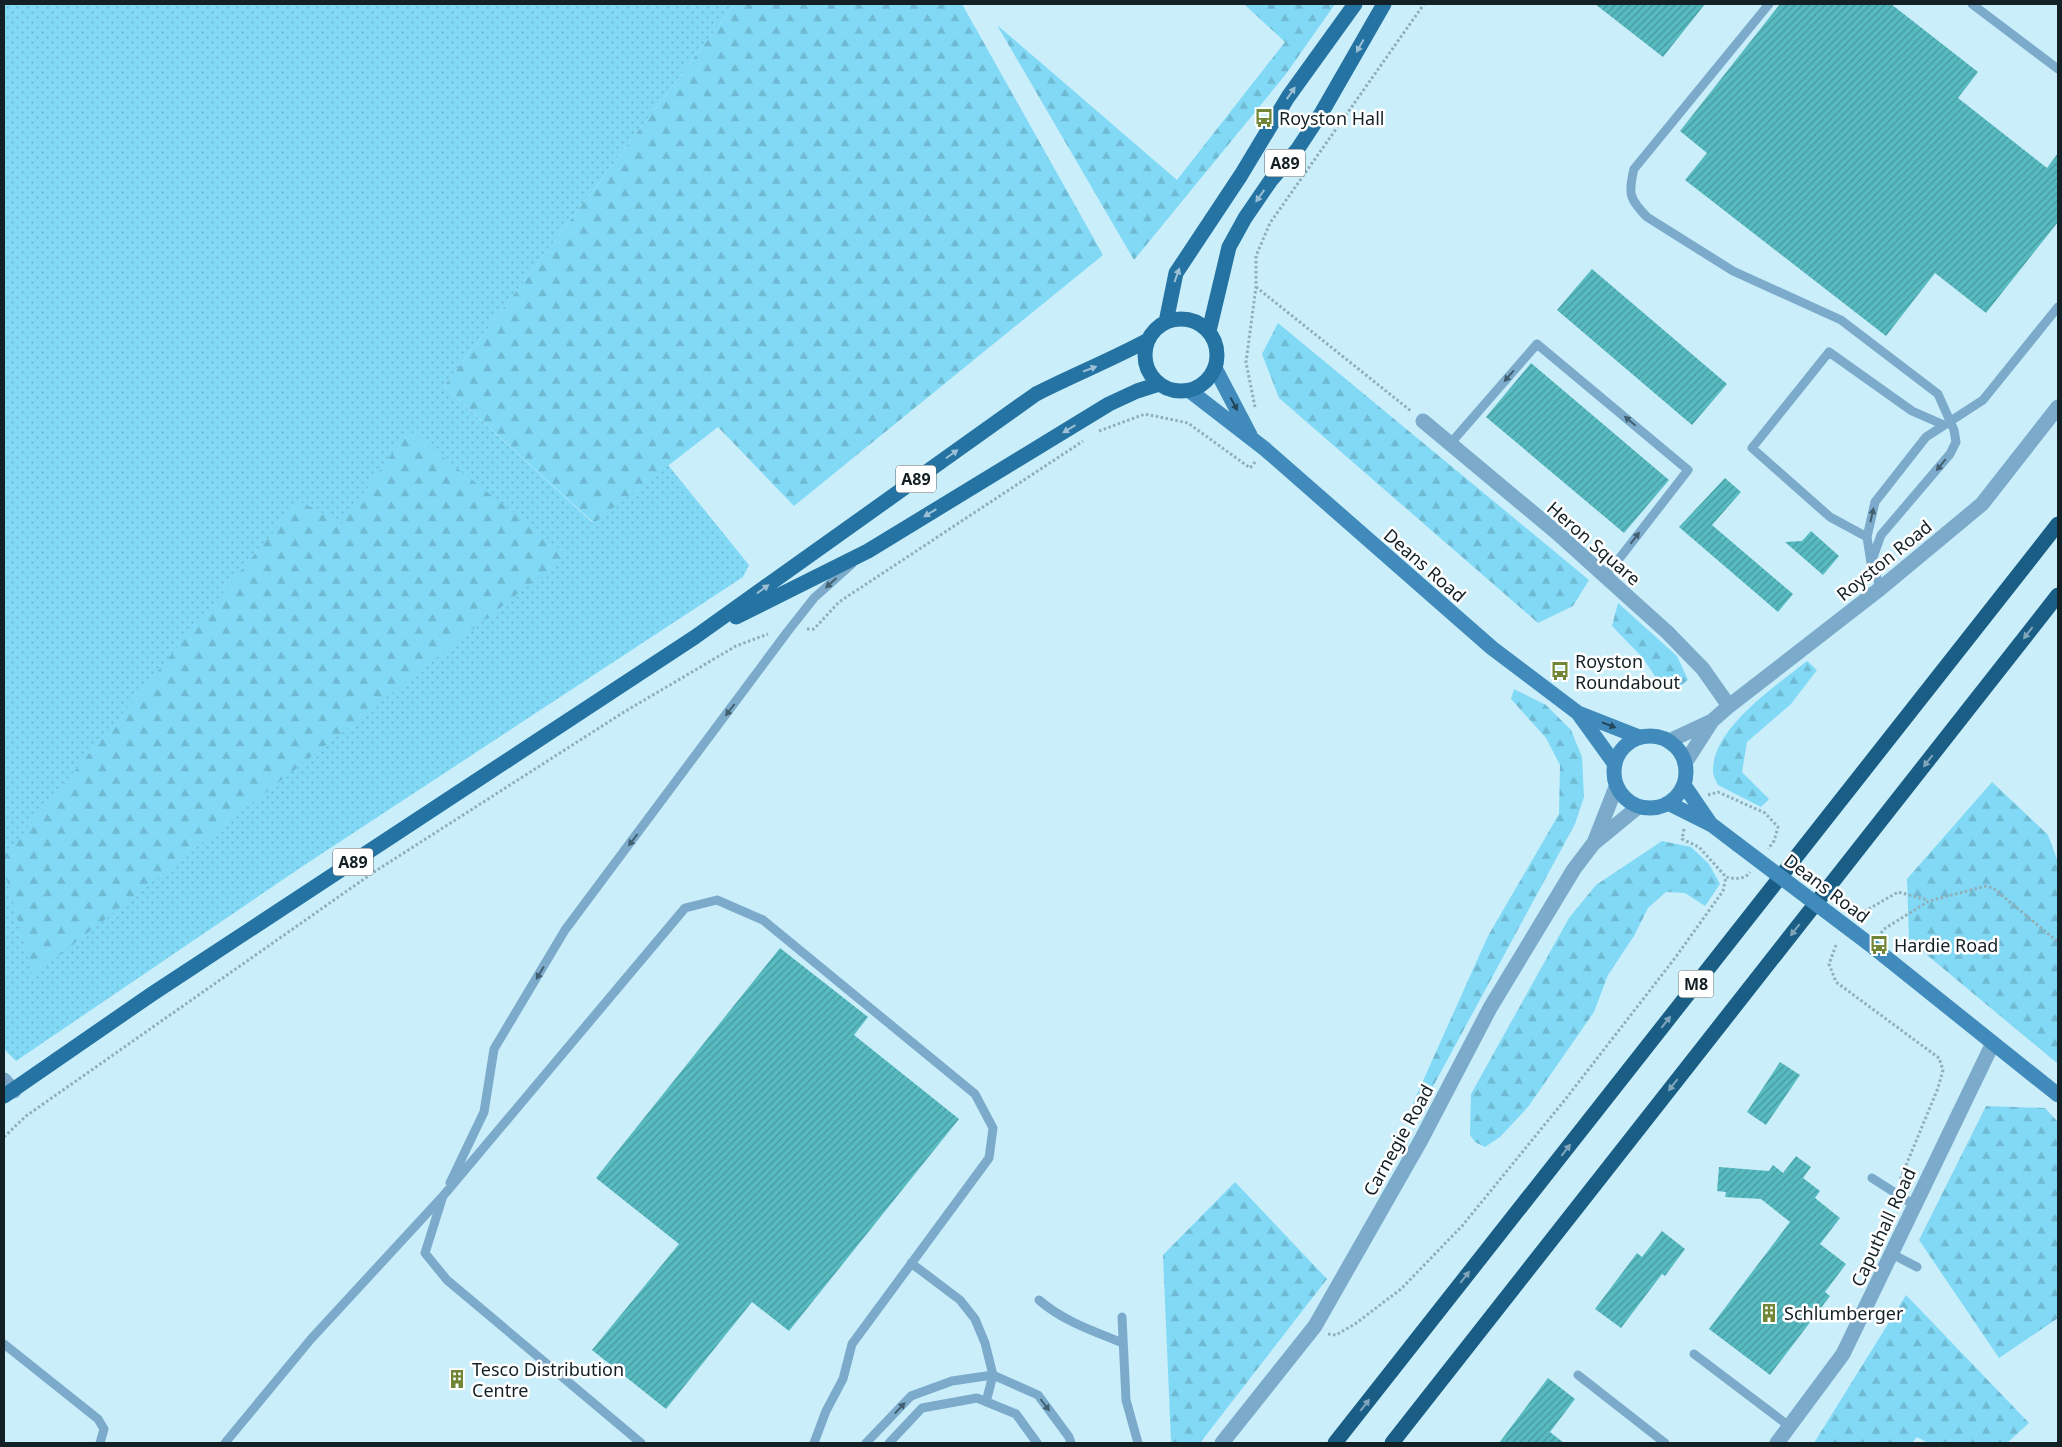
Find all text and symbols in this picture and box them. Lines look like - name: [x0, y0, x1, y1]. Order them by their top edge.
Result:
- one-way arrow: [1355, 40, 1364, 53]
- one-way arrow: [1286, 86, 1296, 100]
- place label: Royston Hall: [1279, 106, 1384, 130]
- bus stop icon: Royston Hall: [1253, 107, 1275, 129]
- road number: A89: [1265, 150, 1305, 177]
- one-way arrow: [1255, 189, 1265, 202]
- one-way arrow: [1173, 267, 1181, 282]
- one-way arrow: [1083, 365, 1098, 373]
- one-way arrow: [1504, 369, 1515, 382]
- one-way arrow: [1230, 396, 1238, 411]
- one-way arrow: [1623, 416, 1636, 427]
- one-way arrow: [1062, 424, 1075, 433]
- one-way arrow: [945, 449, 959, 459]
- one-way arrow: [1936, 458, 1947, 471]
- road number: A89: [896, 466, 936, 492]
- street label: Heron Square: [1542, 496, 1646, 590]
- one-way arrow: [1868, 507, 1876, 522]
- one-way arrow: [923, 508, 936, 518]
- street label: Royston Road: [1831, 514, 1937, 606]
- street label: Deans Road: [1379, 523, 1471, 607]
- one-way arrow: [1629, 532, 1640, 545]
- one-way arrow: [826, 577, 838, 589]
- one-way arrow: [756, 584, 770, 594]
- one-way arrow: [2023, 626, 2034, 639]
- place label: Royston Roundabout: [1575, 649, 1681, 694]
- bus stop icon: Royston Roundabout: [1549, 660, 1571, 682]
- one-way arrow: [724, 703, 735, 716]
- one-way arrow: [1602, 721, 1617, 729]
- one-way arrow: [1922, 754, 1933, 767]
- one-way arrow: [627, 833, 638, 846]
- street label: Deans Road: [1779, 848, 1875, 928]
- road number: A89: [333, 849, 373, 876]
- one-way arrow: [1790, 923, 1800, 937]
- place label: Hardie Road: [1894, 933, 1998, 957]
- bus stop icon: Hardie Road: [1868, 934, 1890, 956]
- one-way arrow: [535, 967, 544, 980]
- road number: M8: [1678, 971, 1714, 998]
- one-way arrow: [1661, 1016, 1672, 1029]
- one-way arrow: [1668, 1078, 1678, 1092]
- street label: Carnegie Road: [1357, 1080, 1439, 1200]
- one-way arrow: [1560, 1143, 1571, 1156]
- street label: Caputhall Road: [1845, 1164, 1921, 1290]
- one-way arrow: [1460, 1271, 1471, 1284]
- place label: Schlumberger: [1784, 1301, 1904, 1325]
- building icon: Schlumberger: [1758, 1302, 1780, 1324]
- place label: Tesco Distribution Centre: [472, 1357, 624, 1402]
- building icon: Tesco Distribution Centre: [446, 1368, 468, 1390]
- one-way arrow: [1040, 1398, 1050, 1412]
- one-way arrow: [1359, 1399, 1370, 1412]
- one-way arrow: [894, 1402, 906, 1414]

